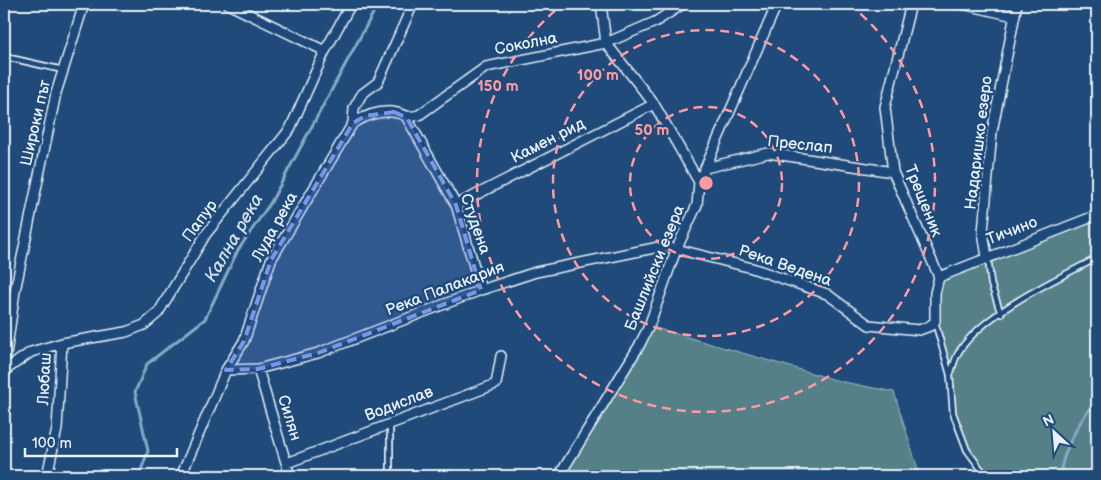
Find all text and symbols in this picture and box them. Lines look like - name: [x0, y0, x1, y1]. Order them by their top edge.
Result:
- street label: Соколна: [493, 29, 559, 59]
- text: 100 m: [577, 66, 619, 85]
- street label: Надаришко езеро: [961, 75, 997, 211]
- text: 150 m: [477, 77, 519, 96]
- street label: Широки път: [17, 78, 55, 168]
- street label: Камен рид: [508, 114, 588, 168]
- text: 50 m: [635, 121, 670, 140]
- street label: Преслап: [766, 132, 834, 158]
- street label: Трещеник: [900, 162, 946, 240]
- centre of rings: [697, 174, 715, 192]
- street label: Луда река: [248, 188, 302, 266]
- water label: Кална река: [200, 190, 268, 286]
- street label: Студена: [456, 191, 494, 257]
- street label: Папур: [178, 196, 222, 246]
- street label: Башлийски езера: [621, 202, 689, 334]
- street label: Тичино: [984, 213, 1040, 249]
- street label: Река Ведена: [736, 241, 835, 291]
- street label: Река Палакария: [383, 258, 507, 320]
- street label: Любаш: [34, 352, 56, 407]
- street label: Водислав: [362, 382, 436, 426]
- street label: Силян: [273, 393, 305, 443]
- north arrow: [1028, 408, 1078, 458]
- text: N: [1040, 411, 1057, 431]
- scale bar: [25, 425, 178, 457]
- text: 100 m: [32, 434, 72, 453]

